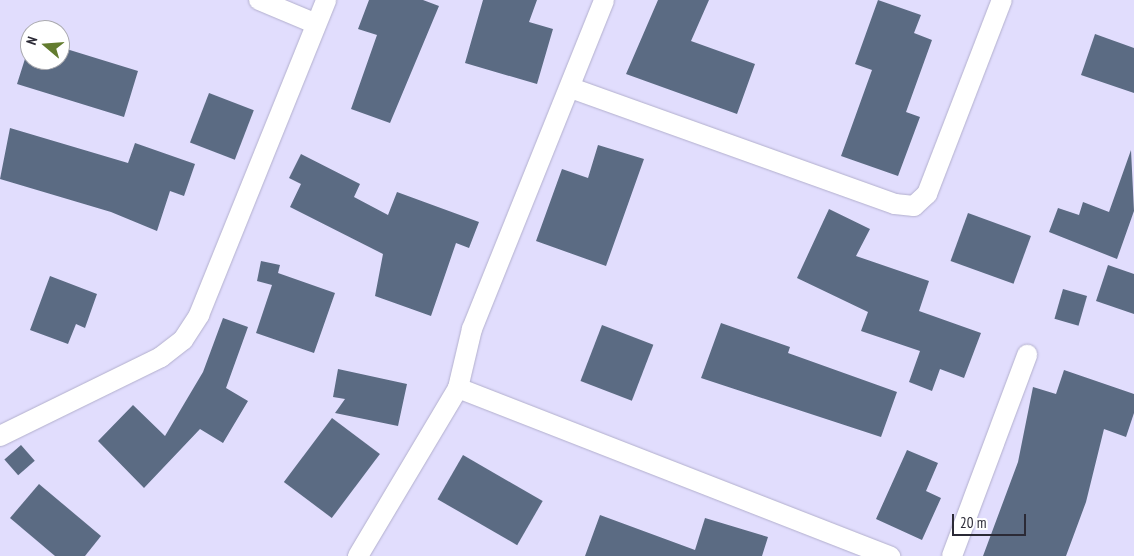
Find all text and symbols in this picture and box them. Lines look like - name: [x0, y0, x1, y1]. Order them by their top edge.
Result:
- north arrow: [20, 20, 70, 70]
- text: N: [22, 34, 41, 47]
- scale bar: [954, 504, 1028, 536]
- text: 20 m: [960, 513, 986, 532]

